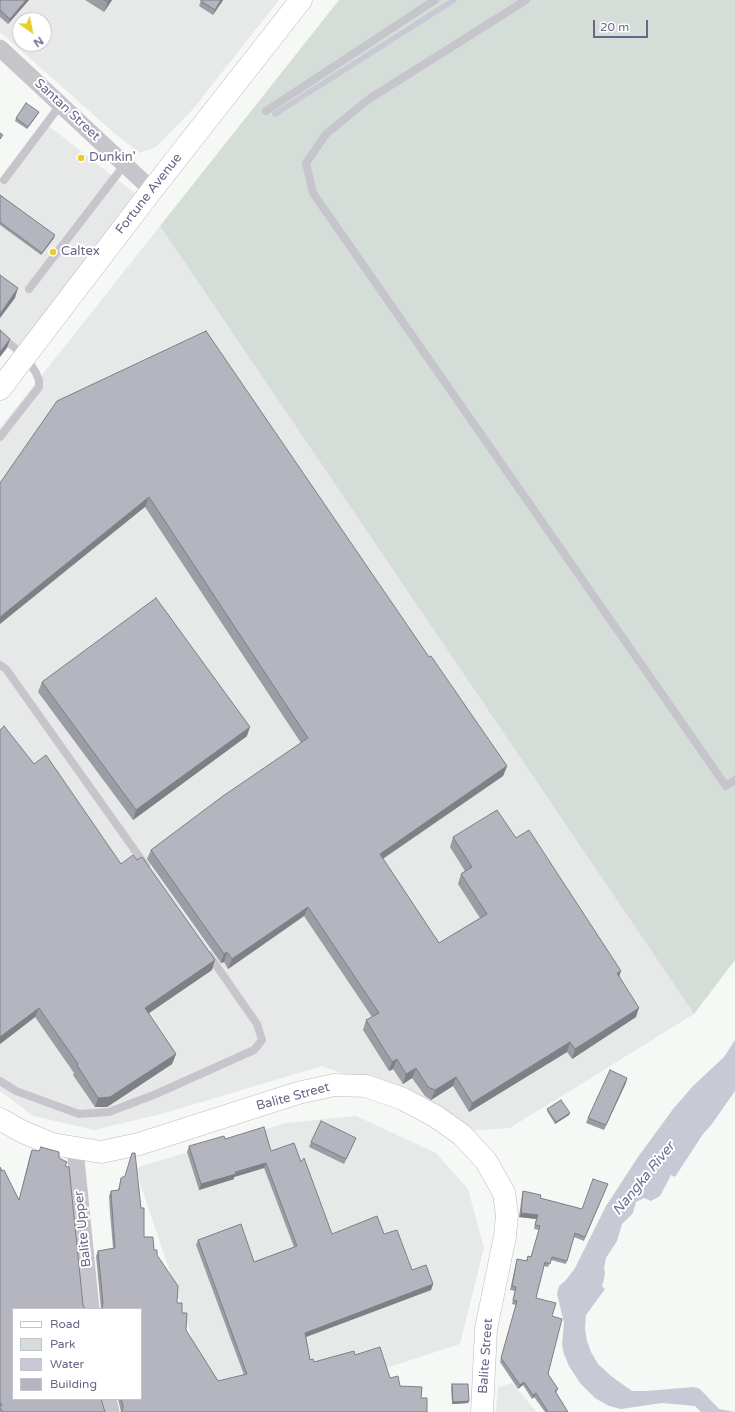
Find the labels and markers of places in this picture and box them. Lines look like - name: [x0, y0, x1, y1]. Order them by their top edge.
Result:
- place label: Dunkin': [89, 150, 136, 166]
- marker: Dunkin': [76, 153, 86, 163]
- place label: Caltex: [61, 244, 100, 260]
- marker: Caltex: [48, 247, 58, 257]

